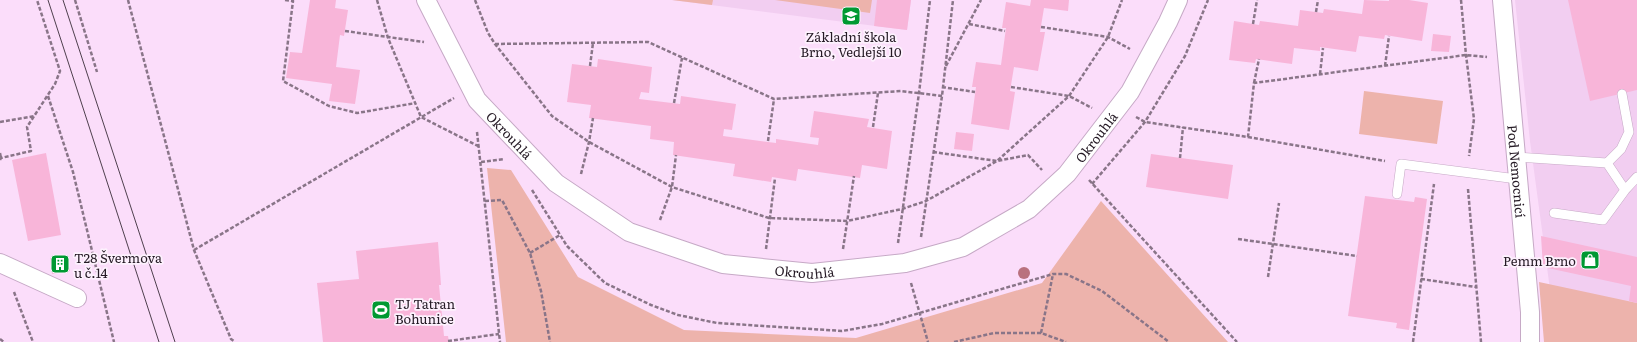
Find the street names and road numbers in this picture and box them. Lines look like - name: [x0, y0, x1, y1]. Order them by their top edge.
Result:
- street label: Okrouhlá: [483, 107, 537, 163]
- street label: Okrouhlá: [1070, 107, 1121, 166]
- street label: Pod Nemocnicí: [1504, 124, 1531, 219]
- street label: Okrouhlá: [774, 260, 835, 283]

